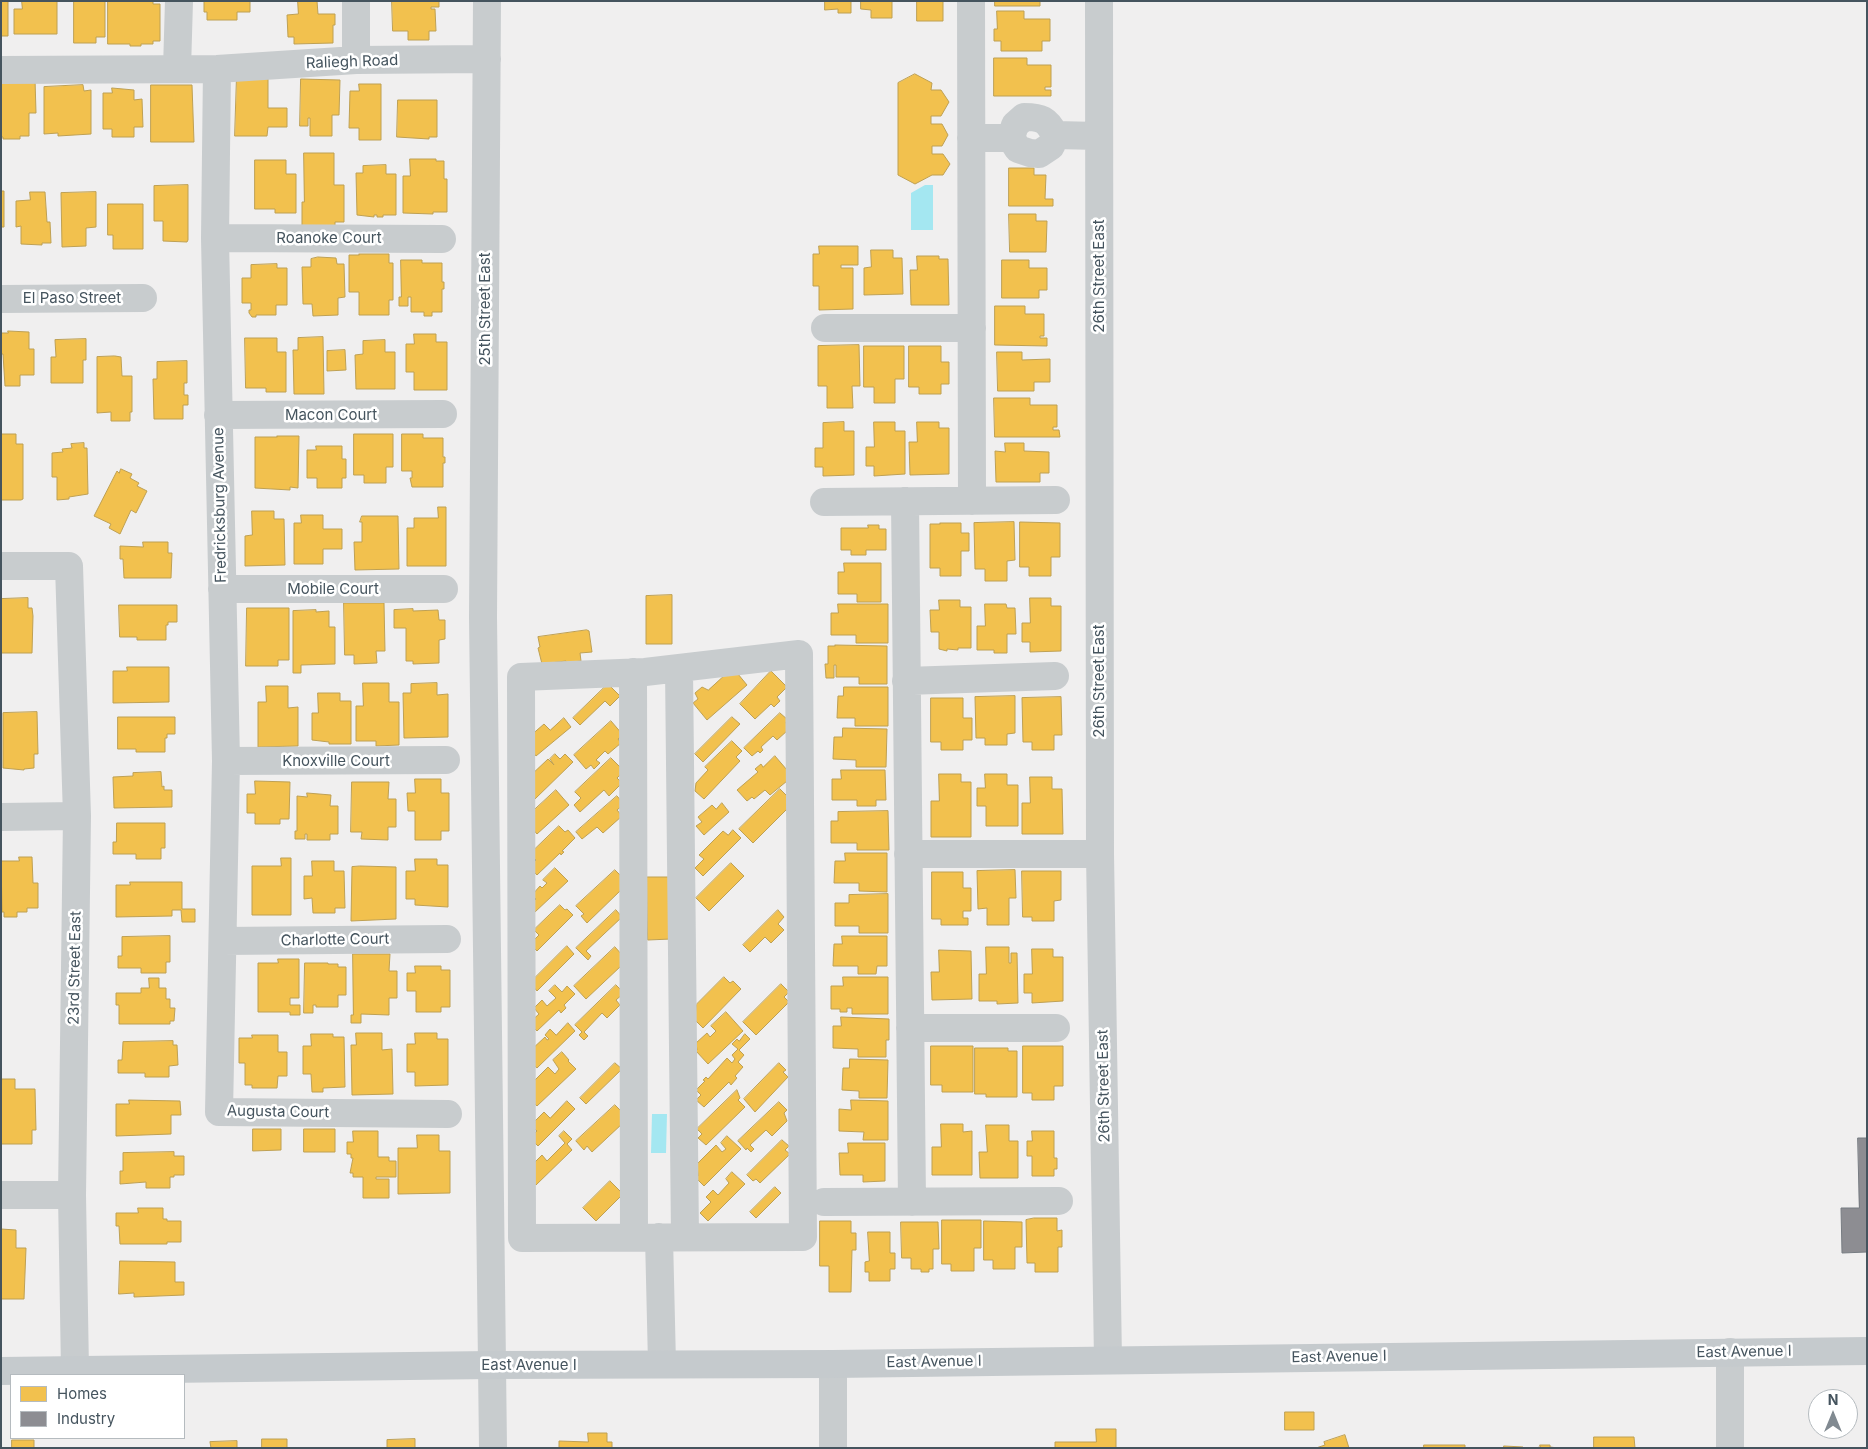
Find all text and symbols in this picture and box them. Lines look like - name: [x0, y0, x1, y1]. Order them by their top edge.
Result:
- street label: Raliegh Road: [305, 51, 399, 73]
- street label: 26th Street East: [1090, 219, 1108, 333]
- street label: Roanoke Court: [276, 229, 382, 247]
- street label: 25th Street East: [476, 252, 494, 366]
- street label: El Paso Street: [23, 289, 121, 307]
- street label: Macon Court: [285, 406, 377, 424]
- street label: Fredricksburg Avenue: [210, 427, 230, 583]
- street label: Mobile Court: [287, 580, 379, 598]
- street label: 26th Street East: [1090, 624, 1108, 738]
- street label: Knoxville Court: [282, 752, 390, 770]
- street label: 23rd Street East: [65, 911, 85, 1025]
- street label: Charlotte Court: [281, 930, 389, 950]
- street label: 26th Street East: [1094, 1029, 1114, 1143]
- street label: Augusta Court: [227, 1102, 329, 1122]
- street label: East Avenue I: [1696, 1342, 1792, 1362]
- street label: East Avenue I: [1291, 1347, 1387, 1367]
- street label: East Avenue I: [886, 1352, 982, 1372]
- street label: East Avenue I: [481, 1356, 577, 1374]
- legend: [10, 1374, 185, 1439]
- text: Homes: [57, 1384, 107, 1403]
- north arrow: [1808, 1389, 1858, 1439]
- text: N: [1828, 1391, 1838, 1408]
- text: Industry: [57, 1409, 115, 1428]

